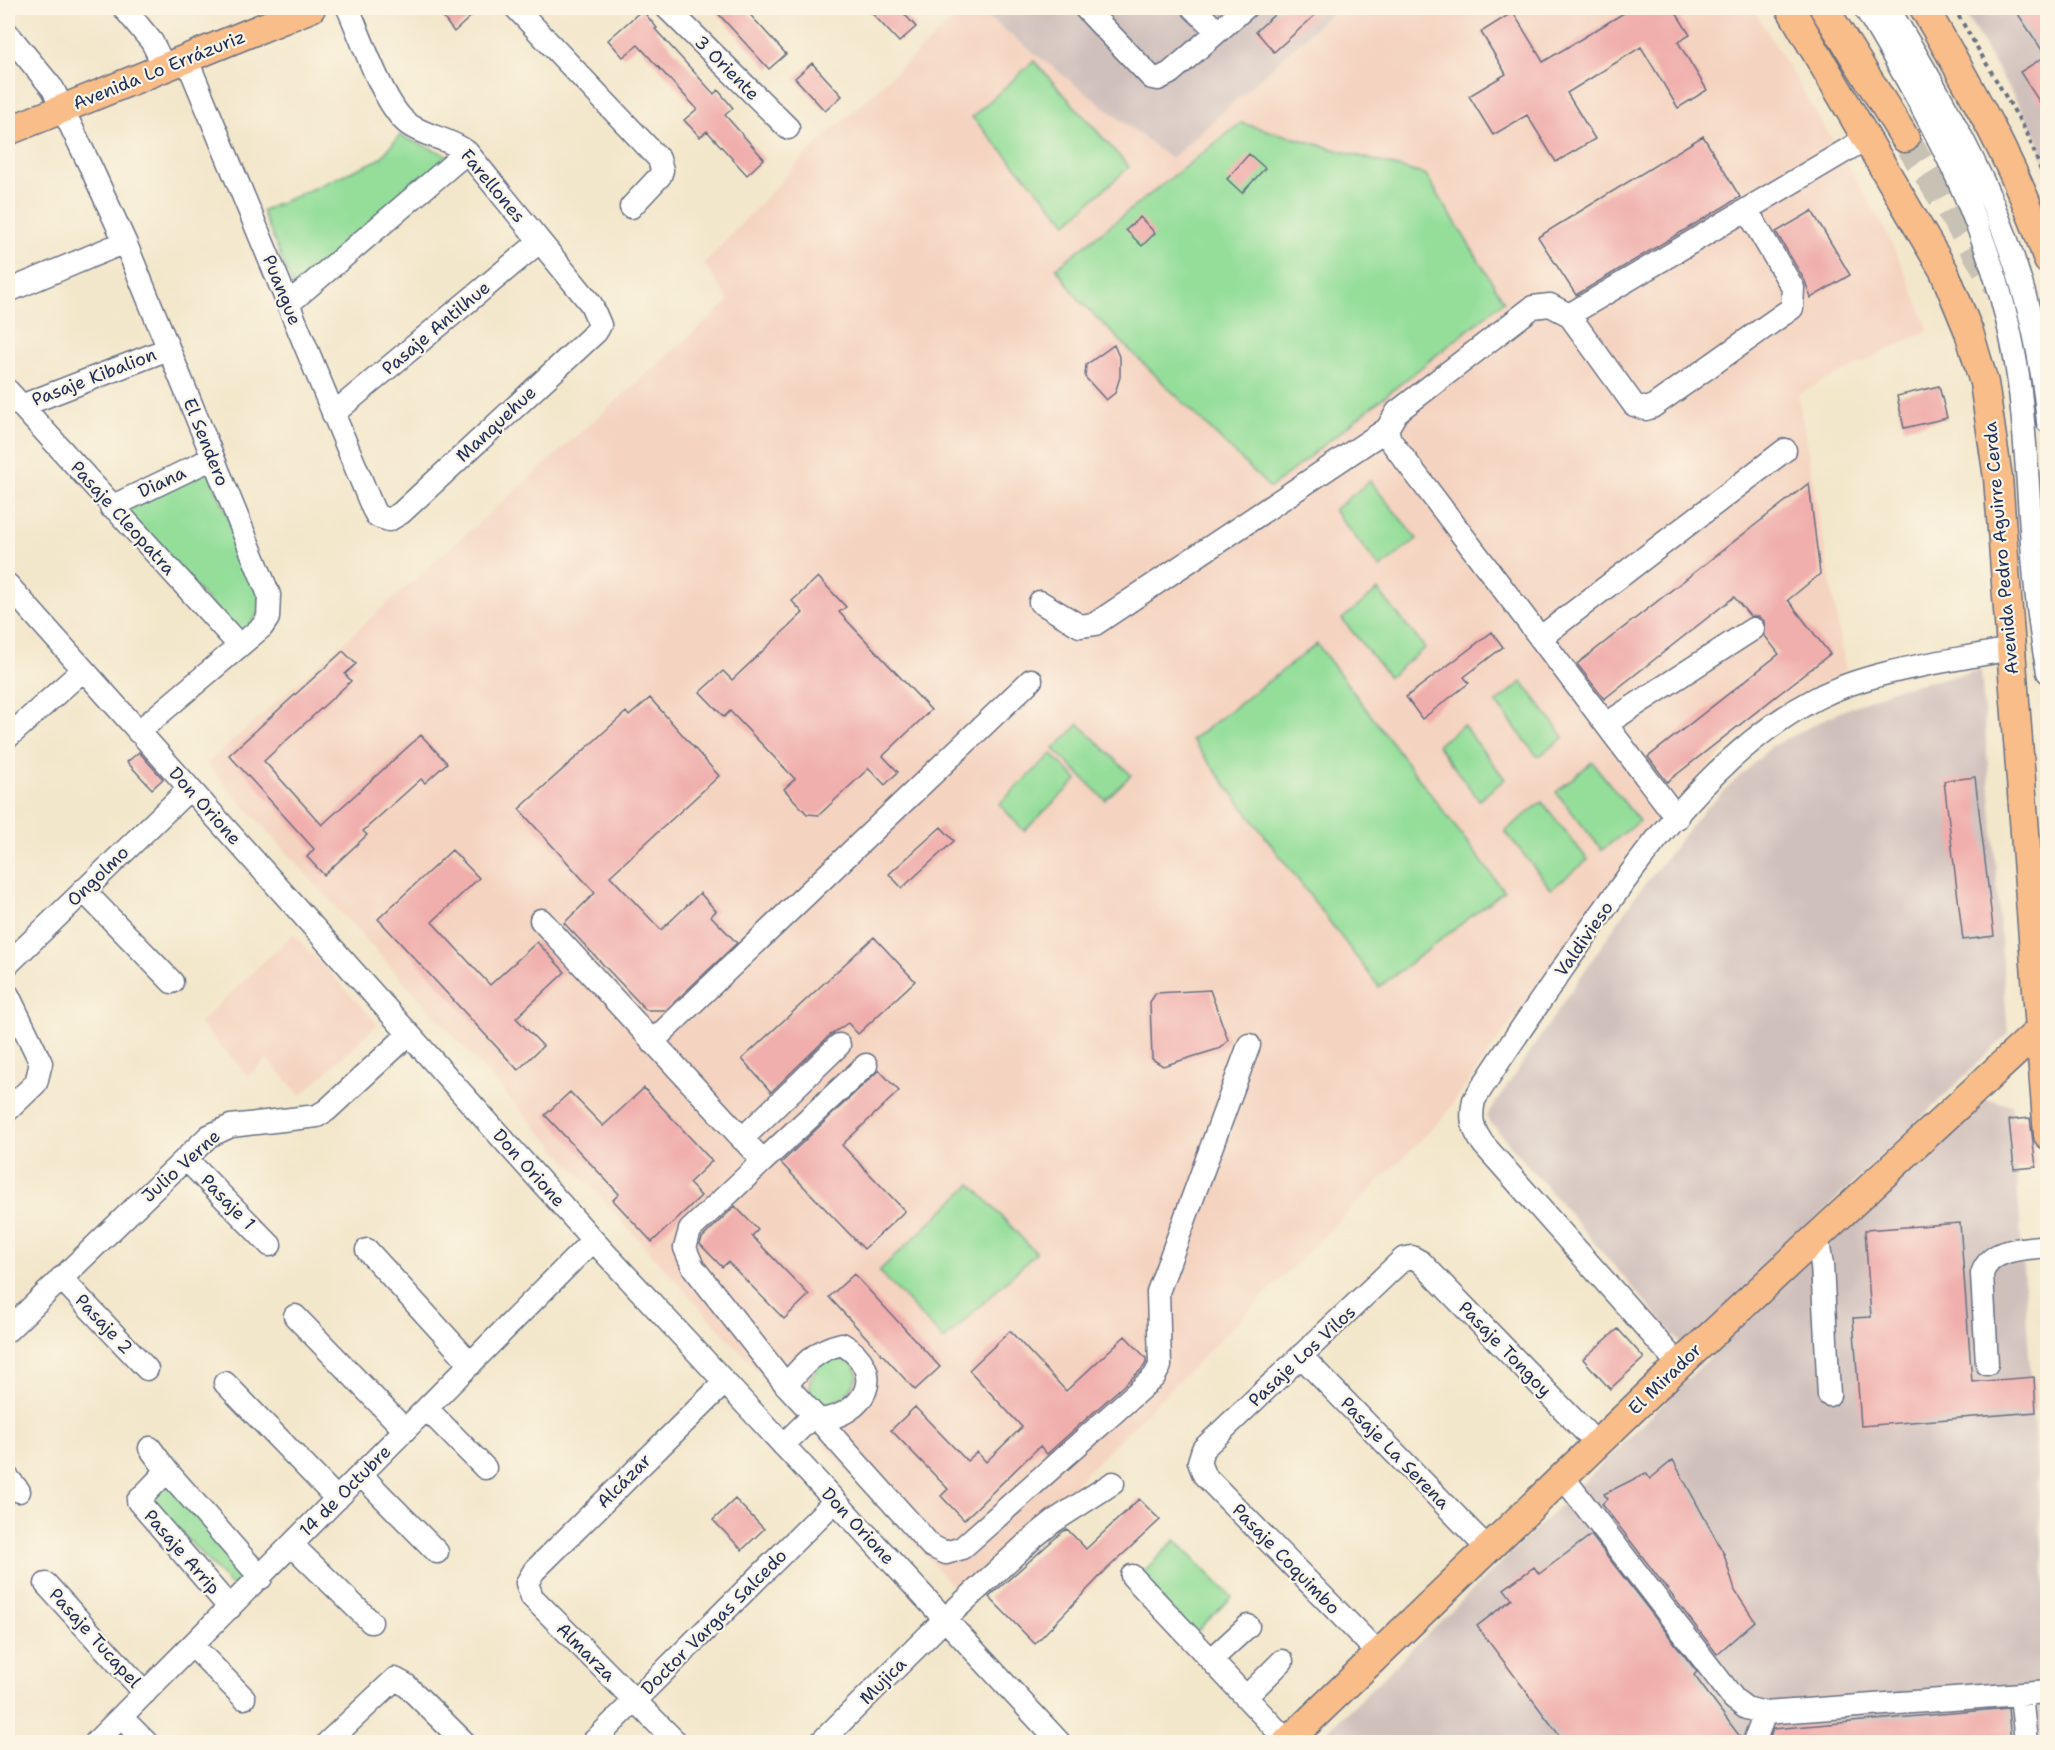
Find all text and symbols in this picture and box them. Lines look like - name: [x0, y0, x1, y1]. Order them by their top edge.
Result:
- street label: Avenida Lo Errázuriz: [69, 24, 249, 116]
- street label: 3 Oriente: [689, 30, 765, 106]
- street label: Farellones: [455, 144, 531, 228]
- street label: Puangue: [257, 251, 307, 329]
- street label: Pasaje Antilhue: [377, 276, 495, 380]
- street label: Pasaje Kibalion: [28, 342, 160, 412]
- street label: Manquehue: [451, 381, 541, 467]
- street label: El Sendero: [177, 394, 235, 490]
- street label: Avenida Pedro Aguirre Cerda: [1978, 420, 2024, 676]
- street label: Pasaje Cleopatra: [65, 456, 181, 580]
- street label: Diana: [134, 461, 190, 503]
- street label: Don Orione: [164, 762, 246, 850]
- street label: Ongolmo: [62, 841, 134, 911]
- street label: Valdivieso: [1549, 897, 1619, 981]
- street label: Julio Verne: [137, 1124, 225, 1208]
- street label: Don Orione: [488, 1124, 570, 1212]
- street label: Pasaje 1: [195, 1169, 261, 1235]
- street label: Pasaje 2: [70, 1289, 138, 1359]
- street label: Pasaje Tongoy: [1453, 1296, 1557, 1402]
- street label: Pasaje Los Vilos: [1243, 1300, 1361, 1412]
- street label: El Mirador: [1623, 1338, 1707, 1420]
- street label: Pasaje La Serena: [1335, 1392, 1455, 1514]
- street label: 14 de Octubre: [294, 1440, 396, 1542]
- street label: Alcázar: [591, 1448, 657, 1514]
- street label: Don Orione: [816, 1482, 900, 1570]
- street label: Pasaje Coquimbo: [1227, 1498, 1345, 1620]
- street label: Pasaje Arrip: [138, 1504, 226, 1600]
- street label: Doctor Vargas Salcedo: [636, 1544, 792, 1700]
- street label: Pasaje Tucapel: [44, 1583, 147, 1693]
- street label: Almarza: [551, 1617, 621, 1687]
- street label: Mujica: [854, 1652, 912, 1710]

